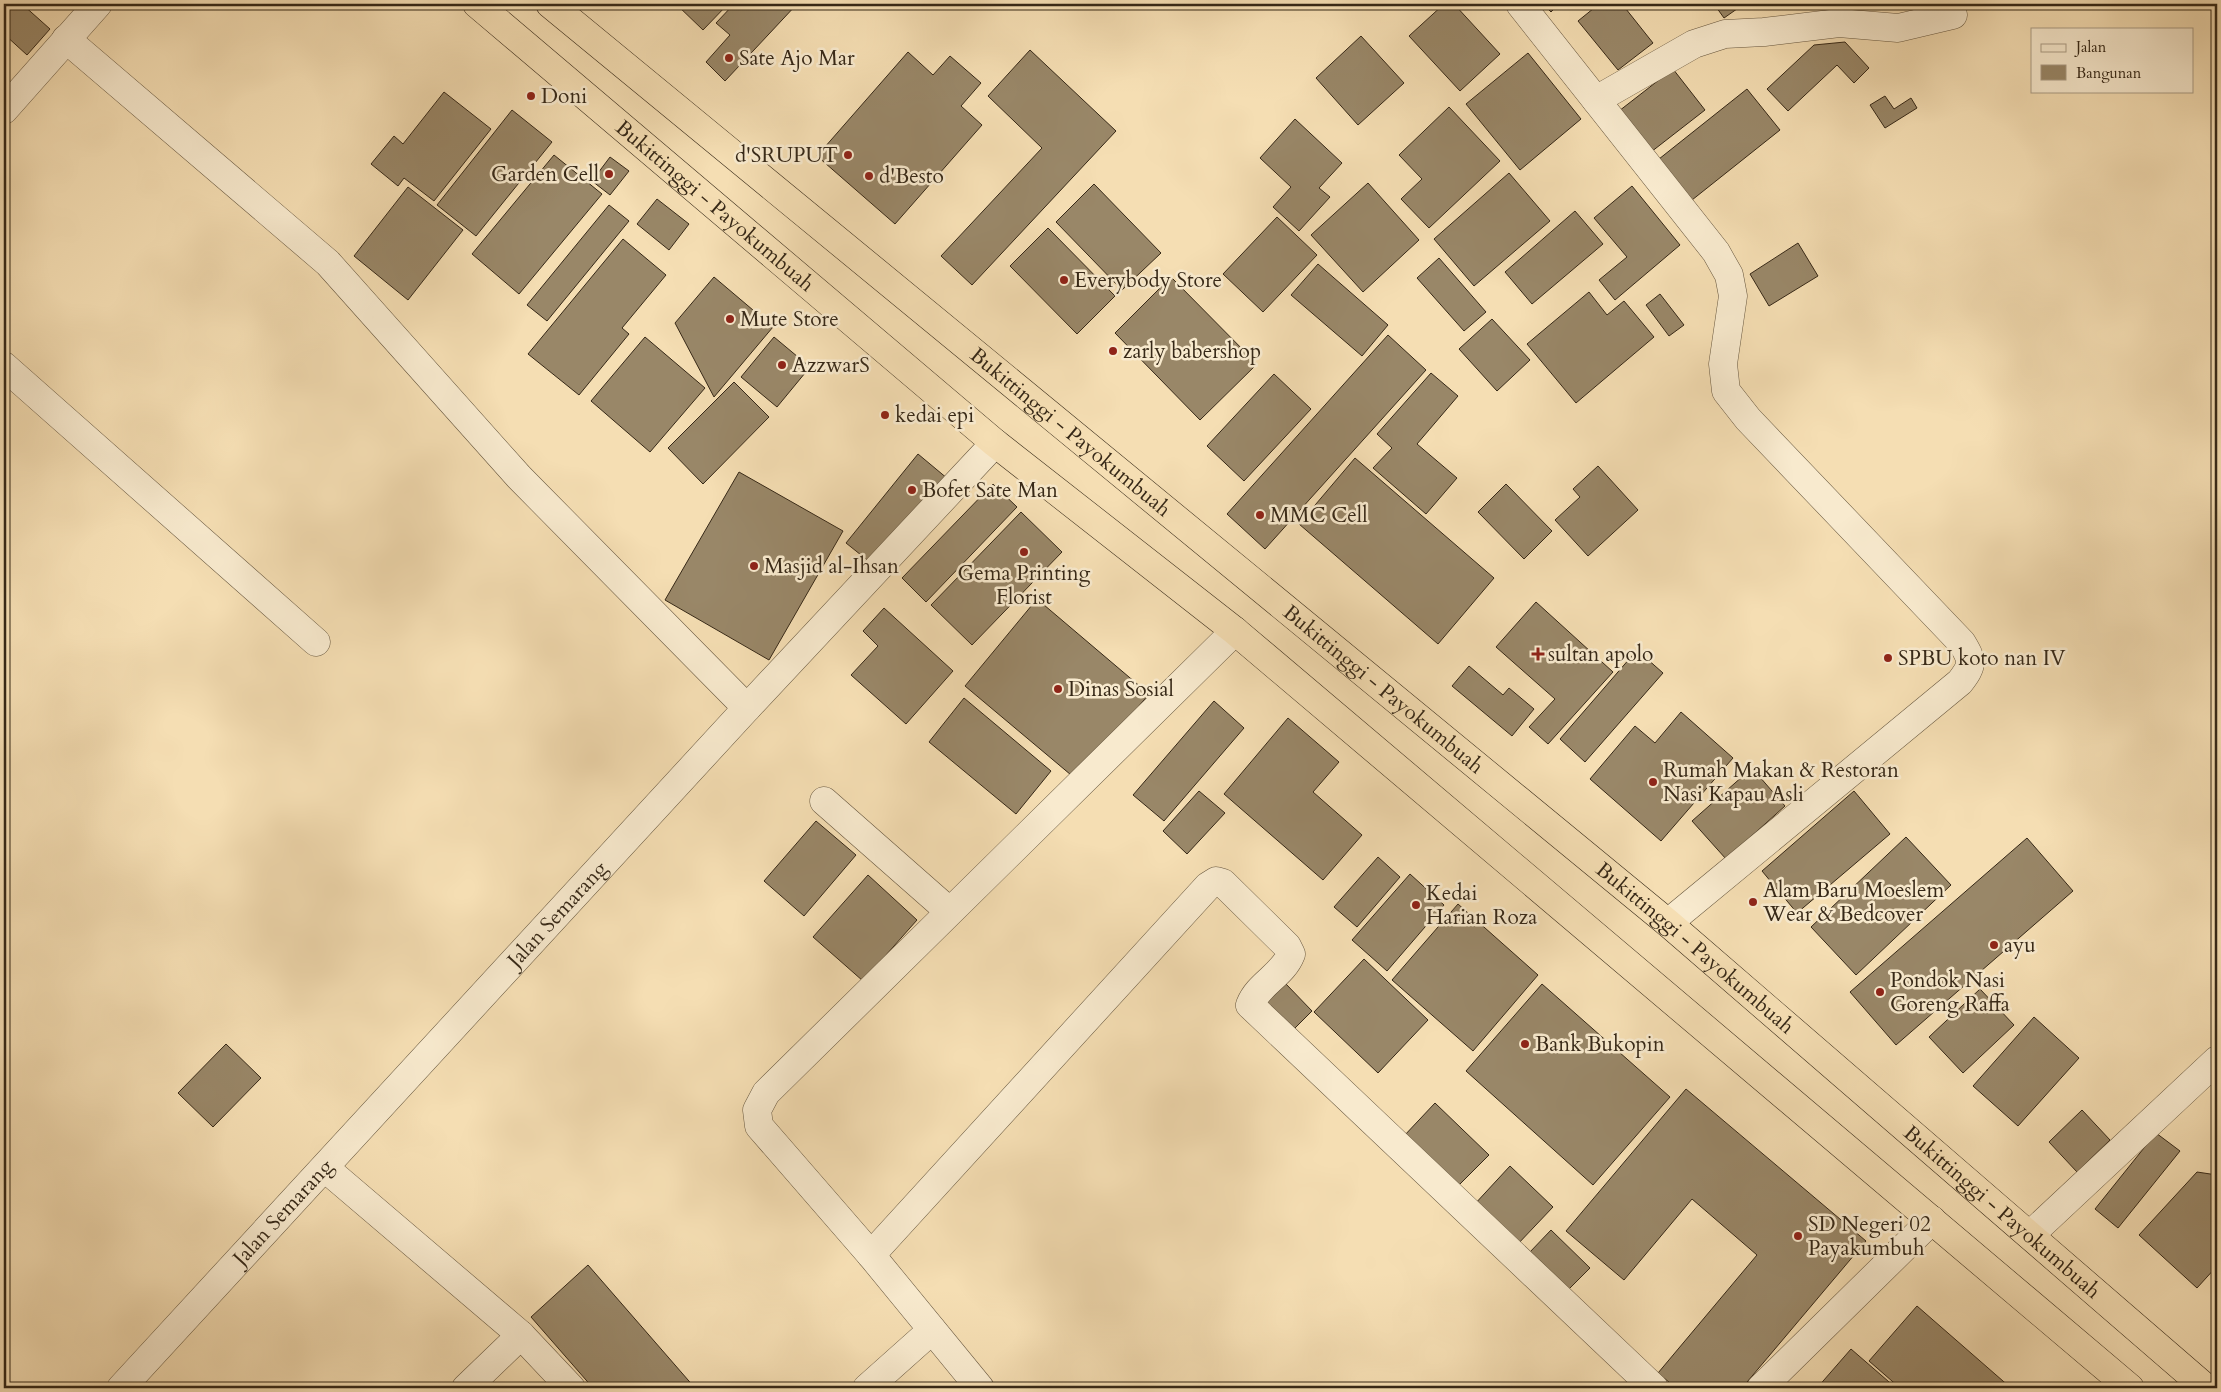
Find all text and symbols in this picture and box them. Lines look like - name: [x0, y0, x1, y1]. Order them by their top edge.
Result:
- legend: [2031, 28, 2194, 92]
- text: Jalan: [2074, 37, 2107, 57]
- place label: Sate Ajo Mar: [739, 44, 855, 73]
- marker: Sate Ajo Mar: [723, 52, 735, 64]
- text: Bangunan: [2076, 63, 2142, 83]
- place label: Doni: [541, 82, 587, 111]
- marker: Doni: [525, 90, 537, 102]
- street label: Bukittinggi - Payokumbuah: [609, 113, 821, 299]
- place label: d'SRUPUT: [735, 141, 838, 170]
- marker: d'SRUPUT: [842, 149, 854, 161]
- place label: Garden Cell: [491, 160, 599, 189]
- place label: d'Besto: [879, 162, 944, 191]
- marker: Garden Cell: [603, 168, 615, 180]
- marker: d'Besto: [863, 170, 875, 182]
- place label: Everybody Store: [1074, 266, 1222, 295]
- marker: Everybody Store: [1058, 274, 1070, 286]
- place label: Mute Store: [740, 305, 839, 334]
- marker: Mute Store: [724, 313, 736, 325]
- place label: zarly babershop: [1123, 337, 1261, 366]
- street label: Bukittinggi - Payokumbuah: [964, 341, 1178, 524]
- marker: zarly babershop: [1107, 345, 1119, 357]
- place label: AzzwarS: [792, 351, 870, 380]
- marker: AzzwarS: [776, 359, 788, 371]
- place label: kedai epi: [895, 401, 974, 430]
- marker: kedai epi: [879, 409, 891, 421]
- place label: Bofet Sate Man: [922, 476, 1058, 505]
- marker: Bofet Sate Man: [906, 484, 918, 496]
- place label: MMC Cell: [1270, 501, 1368, 530]
- marker: MMC Cell: [1254, 509, 1266, 521]
- marker: Gema Printing Florist: [1018, 546, 1030, 558]
- place label: Masjid al-Ihsan: [764, 552, 899, 581]
- place label: Gema Printing Florist: [958, 559, 1091, 612]
- marker: Masjid al-Ihsan: [748, 560, 760, 572]
- street label: Bukittinggi - Payokumbuah: [1277, 598, 1491, 781]
- place label: sultan apolo: [1548, 640, 1653, 669]
- place label: SPBU koto nan IV: [1898, 644, 2066, 673]
- marker: sultan apolo: [1532, 648, 1544, 660]
- marker: SPBU koto nan IV: [1882, 652, 1894, 664]
- place label: Dinas Sosial: [1068, 675, 1174, 704]
- marker: Dinas Sosial: [1052, 683, 1064, 695]
- place label: Rumah Makan & Restoran Nasi Kapau Asli: [1663, 756, 1899, 809]
- marker: Rumah Makan & Restoran Nasi Kapau Asli: [1647, 776, 1659, 788]
- street label: Jalan Semarang: [499, 854, 614, 976]
- street label: Bukittinggi - Payokumbuah: [1590, 855, 1801, 1041]
- place label: Alam Baru Moeslem Wear & Bedcover: [1762, 876, 1944, 929]
- place label: Kedai Harian Roza: [1426, 879, 1537, 932]
- marker: Alam Baru Moeslem Wear & Bedcover: [1747, 896, 1759, 908]
- marker: Kedai Harian Roza: [1410, 899, 1422, 911]
- place label: ayu: [2004, 931, 2036, 960]
- marker: ayu: [1988, 939, 2000, 951]
- place label: Pondok Nasi Goreng Raffa: [1890, 966, 2010, 1019]
- marker: Pondok Nasi Goreng Raffa: [1874, 986, 1886, 998]
- place label: Bank Bukopin: [1535, 1030, 1665, 1059]
- marker: Bank Bukopin: [1519, 1038, 1531, 1050]
- street label: Bukittinggi - Payokumbuah: [1897, 1118, 2107, 1306]
- street label: Jalan Semarang: [224, 1152, 340, 1274]
- place label: SD Negeri 02 Payakumbuh: [1808, 1210, 1931, 1263]
- marker: SD Negeri 02 Payakumbuh: [1792, 1230, 1804, 1242]

